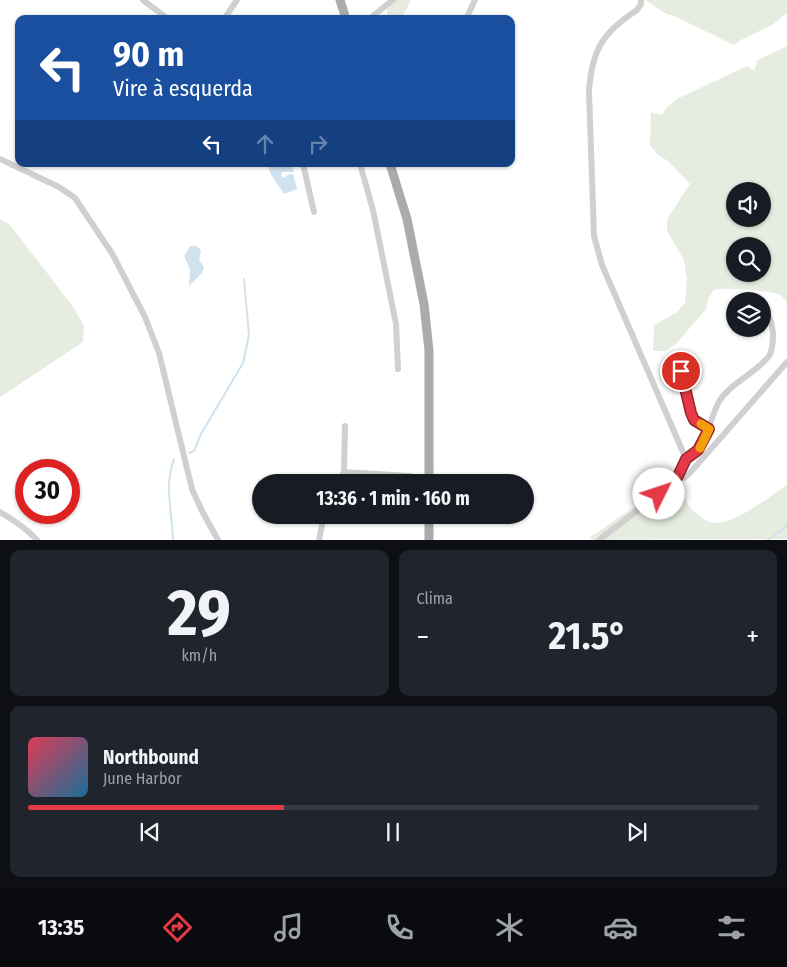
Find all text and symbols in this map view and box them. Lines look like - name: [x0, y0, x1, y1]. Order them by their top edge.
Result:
- text: 90 m: [113, 33, 184, 75]
- icon: left: [30, 35, 95, 100]
- text: Vire à esquerda: [113, 75, 253, 102]
- icon: left: [198, 130, 226, 158]
- icon: ahead: [251, 130, 279, 158]
- icon: right: [304, 130, 332, 158]
- map controls: [726, 182, 771, 337]
- button: sound: [726, 182, 771, 227]
- button: search: [726, 237, 771, 282]
- button: layers: [726, 292, 771, 337]
- pin: [660, 350, 702, 392]
- icon: arrive: [667, 357, 695, 385]
- speed limit sign: 30: [15, 459, 80, 524]
- position arrow: [632, 467, 684, 519]
- text: 13:36 · 1 min · 160 m: [316, 487, 470, 510]
- text: 29: [168, 574, 231, 652]
- text: Clima: [417, 589, 453, 608]
- text: 21.5°: [549, 613, 627, 659]
- text: −: [417, 620, 429, 653]
- text: +: [746, 620, 759, 653]
- text: km/h: [181, 646, 217, 665]
- text: Northbound: [103, 746, 199, 769]
- text: June Harbor: [103, 769, 181, 788]
- icon: previous: [136, 818, 164, 846]
- icon: pause: [379, 818, 407, 846]
- icon: next: [623, 818, 651, 846]
- icon: directions: [160, 910, 195, 945]
- icon: music: [271, 910, 306, 945]
- icon: phone: [382, 910, 417, 945]
- icon: climate: [492, 910, 527, 945]
- icon: car: [603, 910, 638, 945]
- icon: filters: [714, 910, 749, 945]
- text: 13:35: [38, 914, 84, 941]

